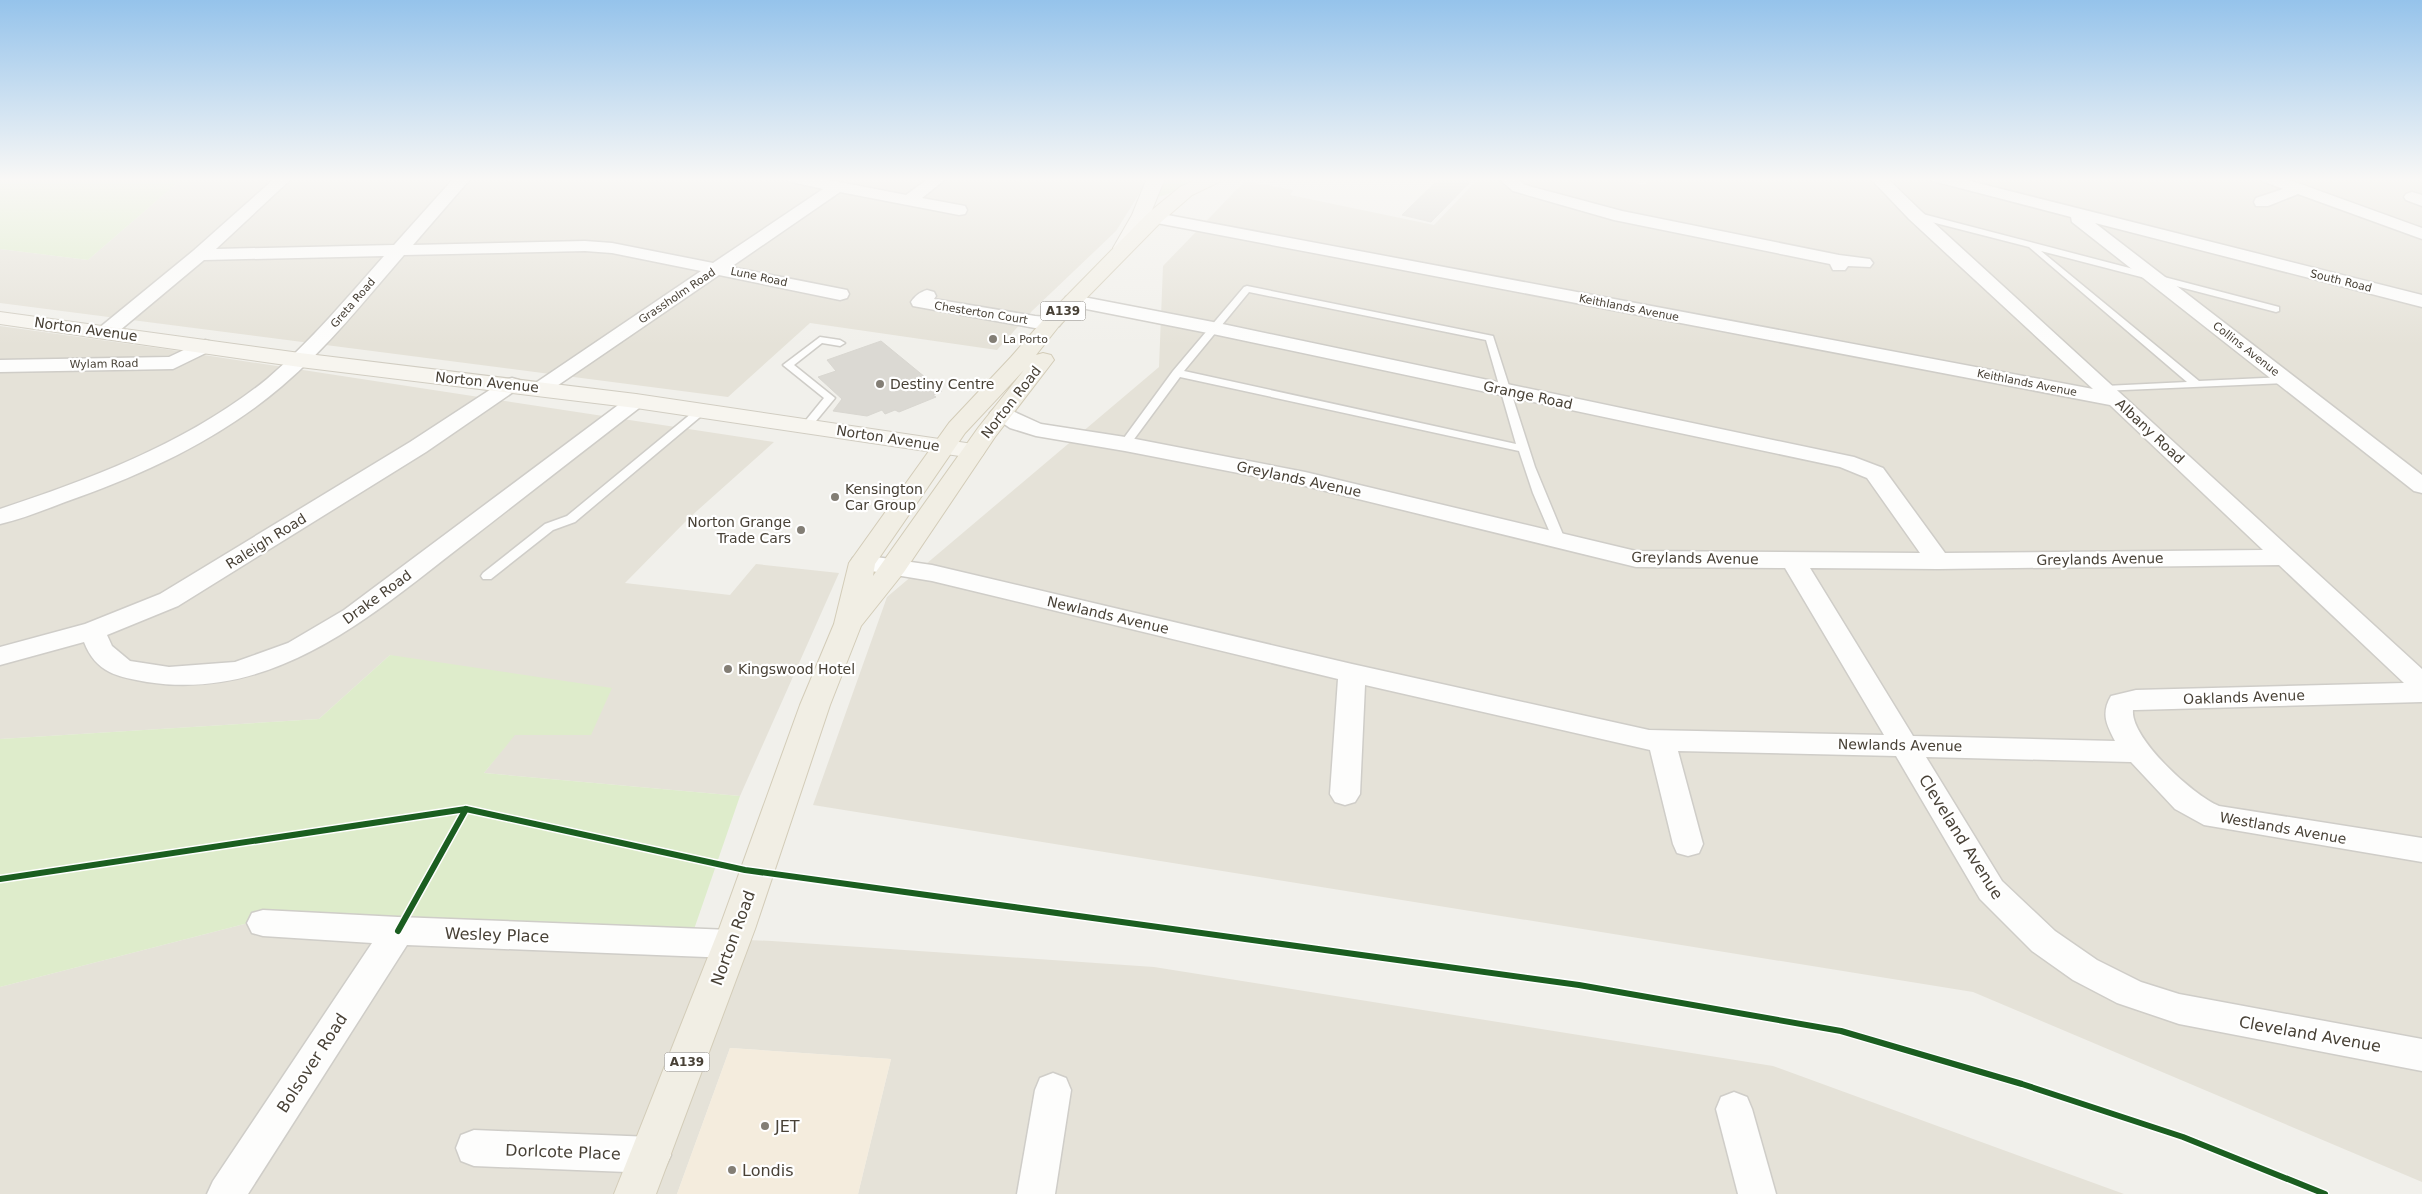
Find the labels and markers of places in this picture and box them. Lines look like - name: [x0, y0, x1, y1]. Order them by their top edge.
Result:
- marker: La Porto: [987, 333, 999, 345]
- place label: La Porto: [1003, 333, 1048, 346]
- place label: Destiny Centre: [890, 376, 995, 392]
- marker: Destiny Centre: [874, 378, 886, 390]
- place label: Kensington Car Group: [845, 481, 923, 513]
- marker: Kensington Car Group: [829, 491, 841, 503]
- place label: Norton Grange Trade Cars: [687, 514, 791, 546]
- marker: Norton Grange Trade Cars: [795, 524, 807, 536]
- place label: Kingswood Hotel: [738, 661, 855, 677]
- marker: Kingswood Hotel: [722, 663, 734, 675]
- place label: JET: [774, 1117, 800, 1136]
- marker: JET: [759, 1120, 771, 1132]
- place label: Londis: [742, 1161, 794, 1180]
- marker: Londis: [726, 1164, 738, 1176]

